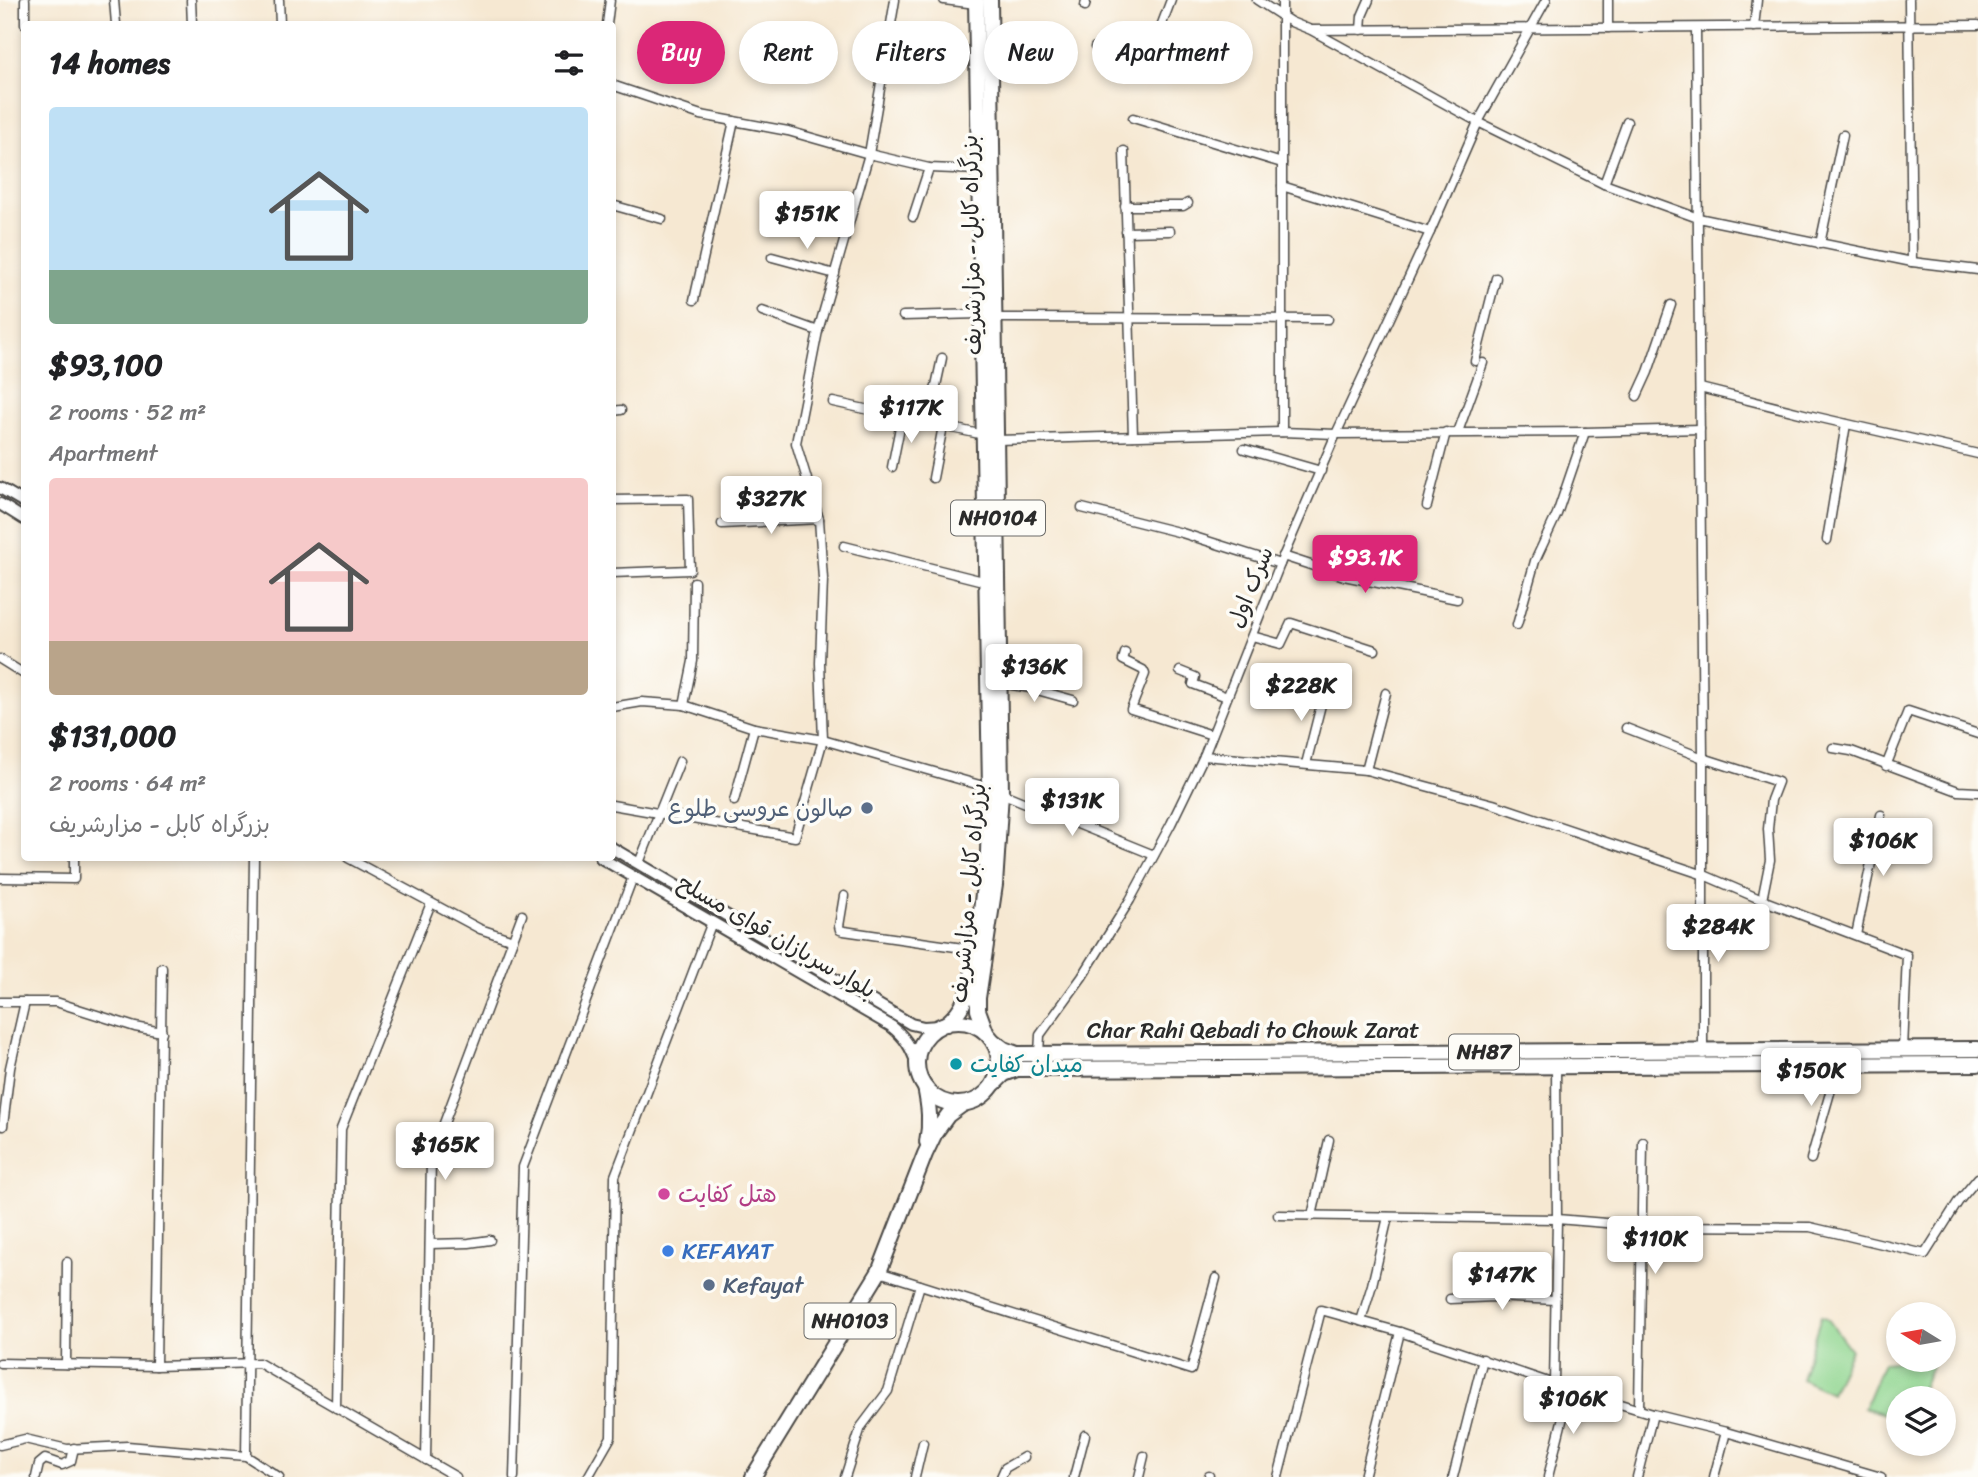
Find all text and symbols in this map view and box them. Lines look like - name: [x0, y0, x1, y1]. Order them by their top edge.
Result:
- chip: Buy: [637, 21, 725, 84]
- chip: Rent: [739, 21, 838, 84]
- chip: Filters: [852, 21, 970, 84]
- chip: New: [984, 21, 1078, 84]
- chip: Apartment: [1092, 21, 1253, 84]
- text: 14 homes: [49, 36, 170, 90]
- icon: filters: [550, 44, 588, 82]
- street label: بزرگراه کابل - مزارشریف: [949, 134, 994, 356]
- icon: home: [256, 153, 382, 279]
- pin: $151K: [758, 191, 856, 251]
- text: $151K: [775, 193, 839, 234]
- text: $93,100: [49, 338, 163, 392]
- pin: $117K: [862, 386, 960, 445]
- text: $117K: [880, 387, 942, 428]
- text: 2 rooms · 52 m²: [49, 392, 206, 433]
- text: Apartment: [49, 433, 158, 474]
- pin: $327K: [722, 476, 820, 536]
- text: $327K: [737, 478, 805, 519]
- road number: NH0104: [951, 500, 1045, 536]
- icon: home: [256, 524, 382, 650]
- pin: $93.1K: [1308, 536, 1422, 595]
- text: $93.1K: [1328, 537, 1402, 578]
- street label: سرک اول: [1216, 540, 1285, 634]
- pin: $136K: [985, 644, 1083, 704]
- text: $136K: [1001, 646, 1067, 687]
- pin: $228K: [1252, 664, 1350, 723]
- text: $228K: [1266, 665, 1336, 706]
- text: $131,000: [49, 709, 176, 763]
- text: 2 rooms · 64 m²: [49, 763, 206, 804]
- pin: $131K: [1023, 778, 1121, 838]
- text: $131K: [1041, 780, 1103, 821]
- street label: بزرگراه کابل - مزارشریف: [938, 781, 999, 1005]
- place label: صالون عروسی طلوع: [668, 788, 853, 829]
- marker: صالون عروسی طلوع: [859, 800, 875, 816]
- text: بزرگراه کابل - مزارشریف: [49, 804, 270, 845]
- pin: $106K: [1834, 818, 1932, 878]
- text: $106K: [1850, 820, 1916, 861]
- street label: بلوار سربازان قوای مسلح: [669, 863, 884, 1010]
- pin: $284K: [1669, 904, 1767, 964]
- text: $284K: [1683, 906, 1753, 947]
- street label: Char Rahi Qebadi to Chowk Zarat: [1087, 1010, 1419, 1051]
- road number: NH87: [1449, 1034, 1519, 1070]
- place label: میدان کفایت: [970, 1044, 1083, 1085]
- pin: $150K: [1762, 1048, 1860, 1108]
- text: $150K: [1777, 1050, 1845, 1091]
- marker: میدان کفایت: [948, 1056, 964, 1072]
- pin: $165K: [396, 1122, 494, 1182]
- text: $165K: [412, 1124, 478, 1165]
- place label: هتل کفایت: [678, 1174, 777, 1215]
- marker: هتل کفایت: [656, 1186, 672, 1202]
- pin: $110K: [1606, 1216, 1704, 1276]
- text: $110K: [1623, 1218, 1687, 1259]
- place label: KEFAYAT: [682, 1231, 774, 1272]
- marker: KEFAYAT: [660, 1243, 676, 1259]
- pin: $147K: [1453, 1252, 1551, 1312]
- text: $147K: [1469, 1254, 1535, 1295]
- place label: Kefayat: [723, 1265, 805, 1306]
- marker: Kefayat: [701, 1277, 717, 1293]
- north arrow: [1886, 1302, 1956, 1372]
- map controls: [1886, 1302, 1956, 1456]
- road number: NH0103: [804, 1304, 896, 1338]
- pin: $106K: [1524, 1376, 1622, 1436]
- text: $106K: [1540, 1378, 1606, 1419]
- button: layers: [1886, 1386, 1956, 1456]

